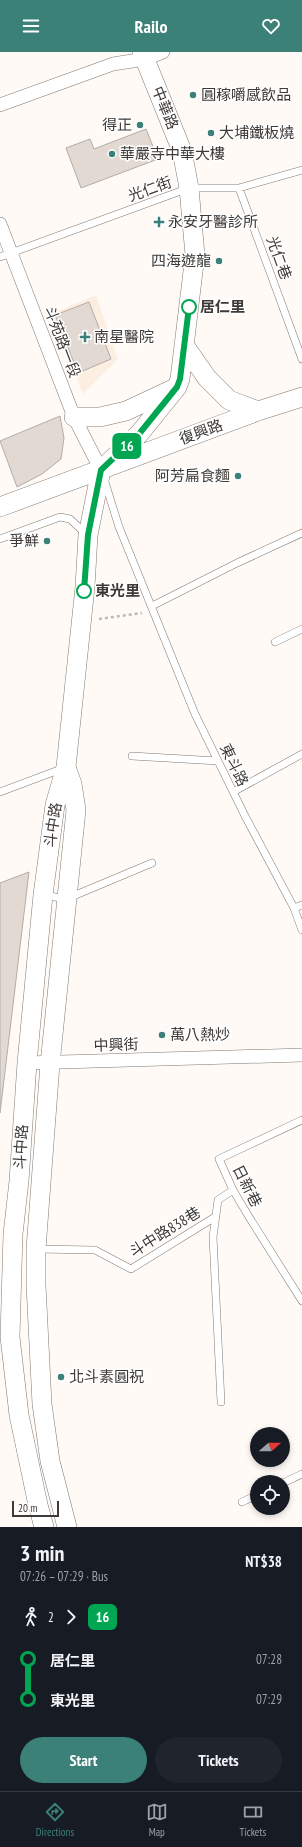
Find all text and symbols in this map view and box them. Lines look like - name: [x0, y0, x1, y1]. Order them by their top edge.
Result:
- icon: menu: [20, 15, 42, 37]
- text: Railo: [135, 15, 167, 38]
- icon: heart: [260, 15, 282, 37]
- street label: 中華路: [148, 83, 183, 132]
- place label: 圓稼嚼感飲品: [201, 85, 291, 104]
- marker: 圓稼嚼感飲品: [188, 90, 198, 100]
- place label: 得正: [102, 115, 132, 134]
- marker: 得正: [135, 120, 145, 130]
- place label: 大埔鐵板燒: [219, 123, 294, 142]
- marker: 大埔鐵板燒: [206, 128, 216, 138]
- place label: 華嚴寺中華大樓: [120, 144, 225, 163]
- marker: 華嚴寺中華大樓: [107, 149, 117, 159]
- street label: 光仁街: [125, 172, 174, 205]
- place label: 永安牙醫診所: [168, 212, 258, 231]
- marker: 永安牙醫診所: [153, 216, 165, 228]
- street label: 光仁巷: [263, 233, 296, 282]
- place label: 四海遊龍: [151, 251, 211, 270]
- marker: 四海遊龍: [214, 256, 224, 266]
- place label: 居仁里: [200, 297, 245, 316]
- marker: 居仁里: [181, 299, 197, 315]
- street label: 斗苑路一段: [40, 303, 85, 380]
- place label: 南星醫院: [94, 327, 154, 346]
- marker: 南星醫院: [79, 331, 91, 343]
- street label: 復興路: [176, 415, 225, 448]
- line badge: 16: [109, 433, 145, 459]
- text: 16: [120, 437, 134, 455]
- place label: 阿芳扁食麵: [155, 466, 230, 485]
- marker: 阿芳扁食麵: [233, 471, 243, 481]
- place label: 爭鮮: [9, 531, 39, 550]
- marker: 爭鮮: [42, 536, 52, 546]
- place label: 東光里: [95, 581, 140, 600]
- marker: 東光里: [76, 583, 92, 599]
- street label: 東斗路: [216, 740, 253, 789]
- street label: 斗中路: [40, 801, 65, 849]
- place label: 萬八熱炒: [170, 1025, 230, 1044]
- marker: 萬八熱炒: [157, 1030, 167, 1040]
- street label: 中興街: [93, 1034, 139, 1055]
- street label: 斗中路: [9, 1124, 32, 1170]
- street label: 日新巷: [229, 1161, 266, 1210]
- street label: 斗中路838巷: [126, 1202, 204, 1261]
- place label: 北斗素圓祝: [69, 1367, 144, 1386]
- marker: 北斗素圓祝: [56, 1372, 66, 1382]
- north arrow: [250, 1427, 290, 1467]
- map controls: [250, 1427, 290, 1515]
- button: locate: [250, 1475, 290, 1515]
- scale bar: [12, 1499, 59, 1518]
- text: 20 m: [18, 1501, 37, 1515]
- text: 3 min: [20, 1539, 64, 1567]
- text: NT$38: [245, 1552, 282, 1571]
- text: 07:26 – 07:29 · Bus: [20, 1568, 108, 1585]
- icon: walk: [20, 1606, 42, 1628]
- icon: forward: [60, 1606, 82, 1628]
- text: 16: [96, 1608, 109, 1626]
- text: 2: [48, 1609, 54, 1626]
- text: 居仁里: [50, 1651, 95, 1670]
- text: 07:28: [256, 1651, 282, 1668]
- text: 東光里: [50, 1691, 95, 1710]
- text: 07:29: [256, 1691, 282, 1708]
- button: Start: [20, 1737, 147, 1783]
- button: Tickets: [155, 1737, 282, 1783]
- tab: Directions: [36, 1801, 74, 1839]
- tab: Map: [146, 1801, 168, 1839]
- tab: Tickets: [239, 1801, 266, 1839]

